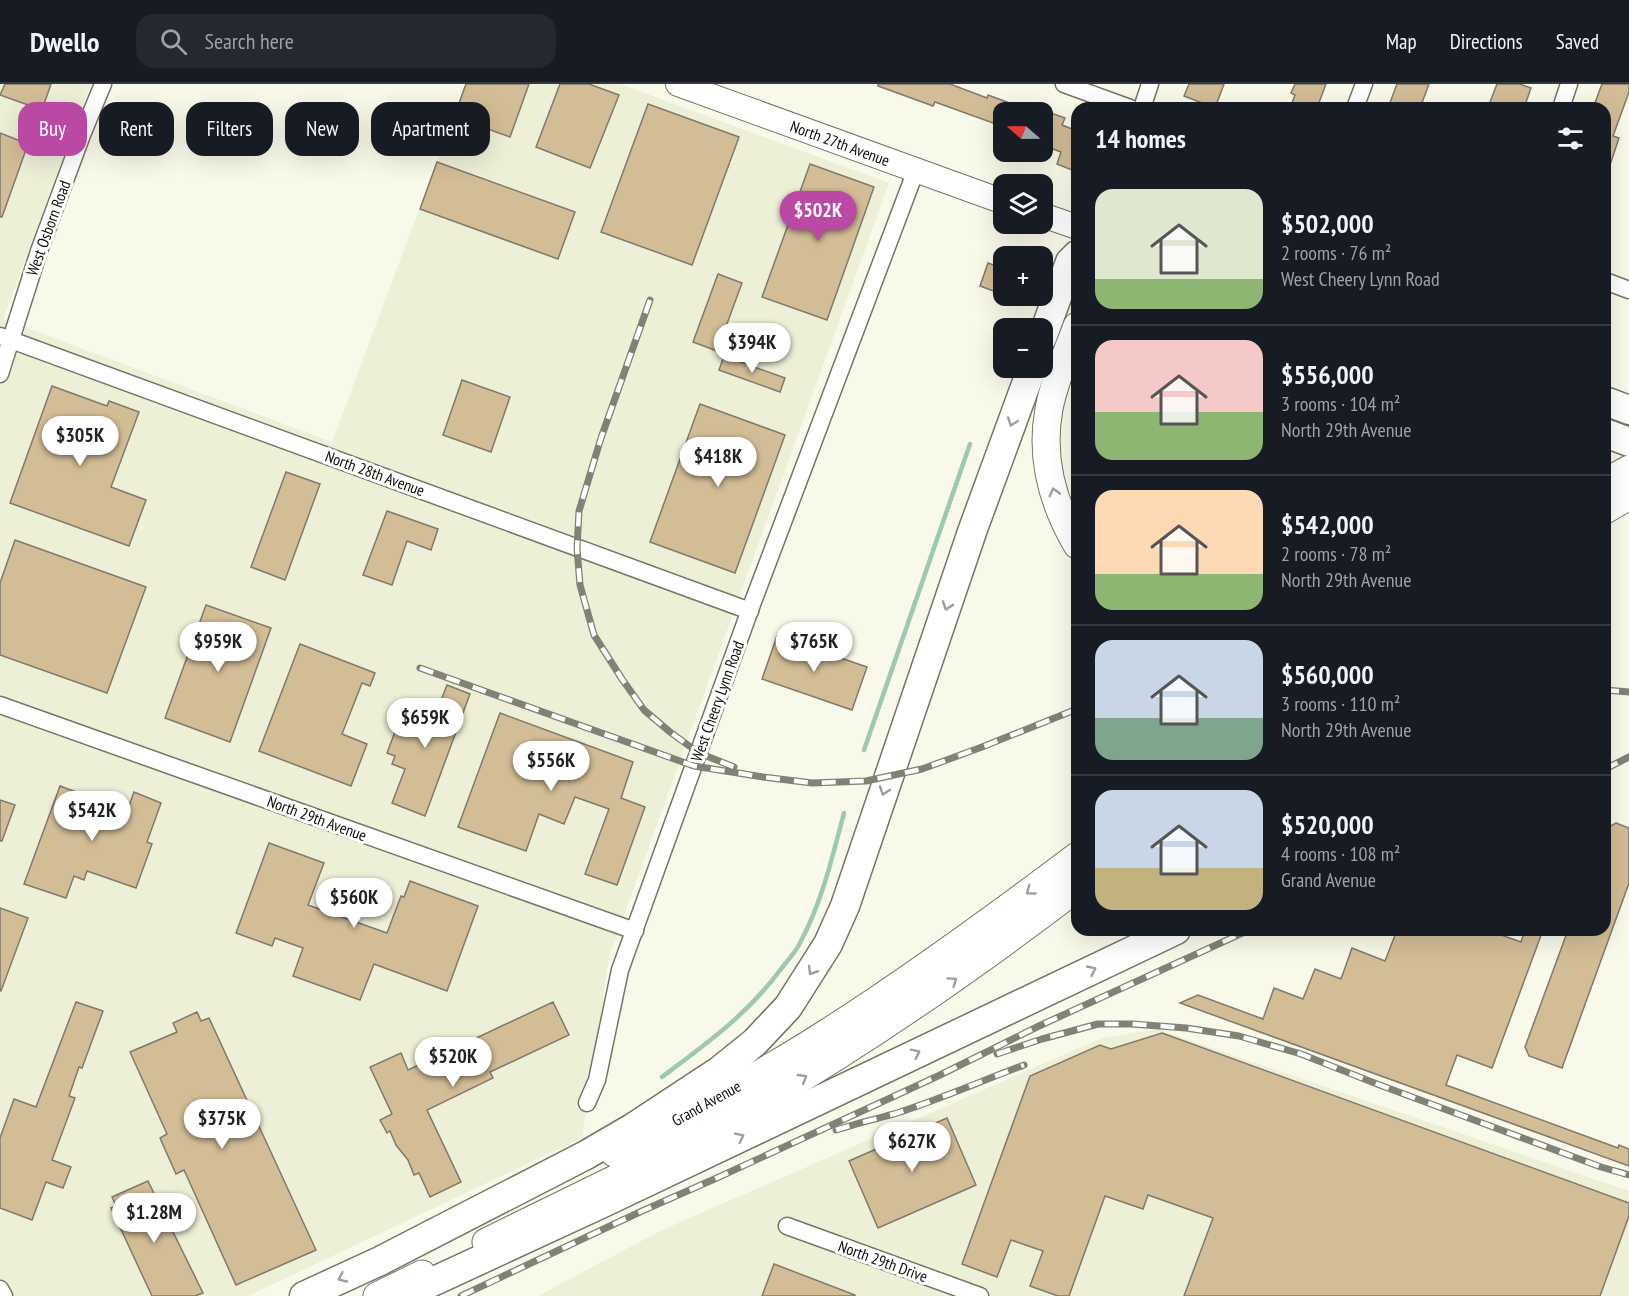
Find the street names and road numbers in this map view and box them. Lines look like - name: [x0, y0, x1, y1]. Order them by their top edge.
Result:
- street label: North 27th Avenue: [788, 116, 892, 170]
- street label: West Osborn Road: [21, 177, 75, 278]
- street label: North 28th Avenue: [323, 446, 427, 500]
- street label: West Cheery Lynn Road: [686, 638, 748, 764]
- street label: North 29th Avenue: [265, 791, 369, 845]
- street label: Grand Avenue: [668, 1076, 744, 1130]
- street label: North 29th Drive: [836, 1236, 930, 1286]

